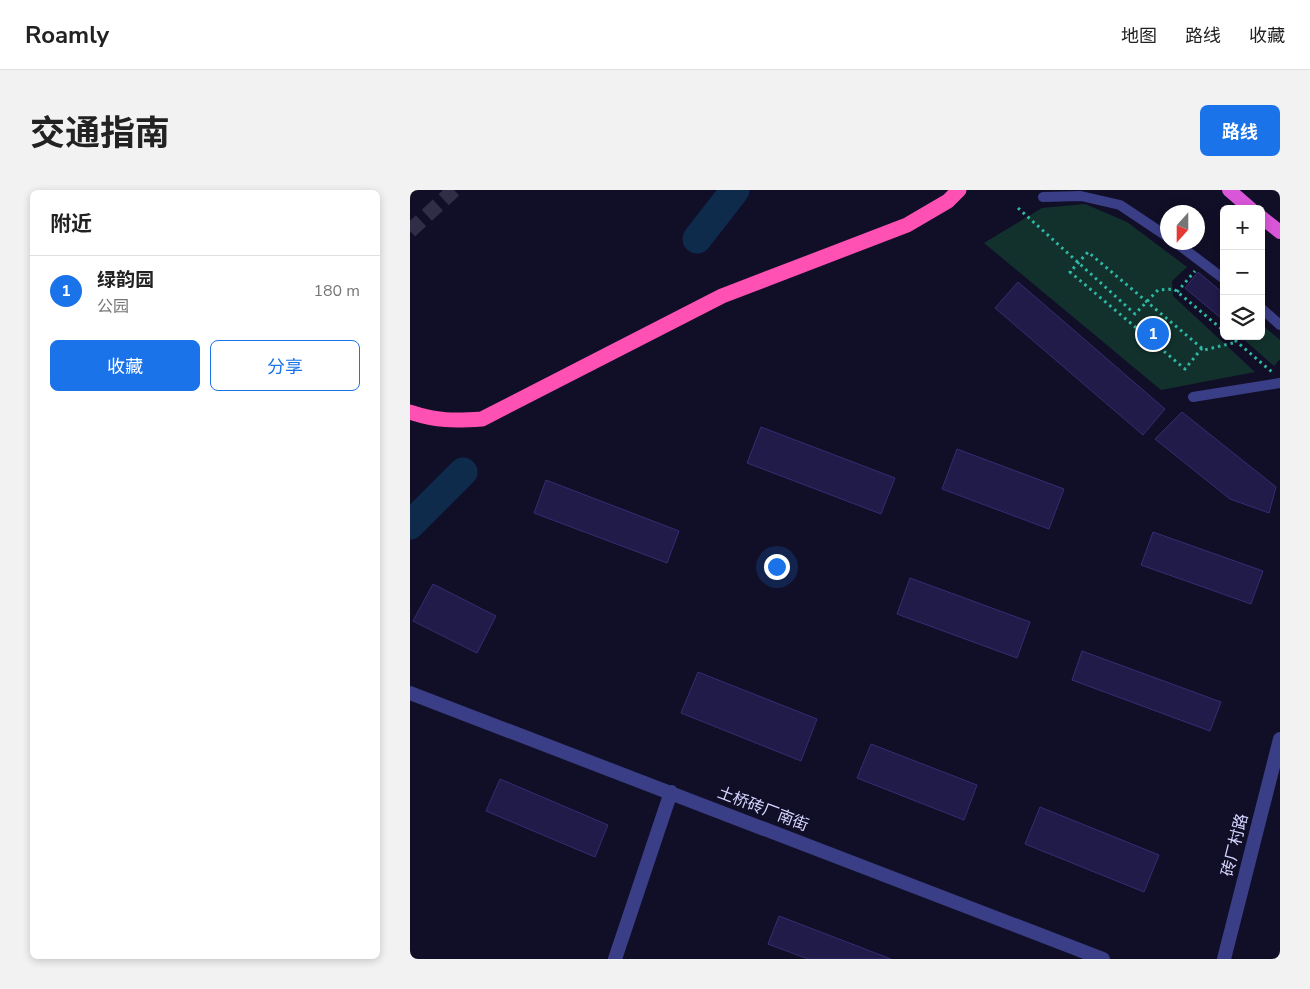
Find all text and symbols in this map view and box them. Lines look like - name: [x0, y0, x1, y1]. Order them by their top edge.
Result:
- text: Roamly: [25, 19, 109, 51]
- text: 地图: [1121, 24, 1157, 48]
- text: 路线: [1185, 24, 1221, 48]
- text: 收藏: [1249, 24, 1285, 48]
- button: 路线: [1200, 105, 1280, 156]
- text: 交通指南: [30, 110, 170, 157]
- north arrow: [1160, 205, 1205, 250]
- map controls: [1220, 205, 1265, 340]
- button: +: [1220, 205, 1265, 250]
- text: 附近: [50, 210, 92, 238]
- button: −: [1220, 250, 1265, 295]
- text: 绿韵园: [97, 267, 154, 293]
- text: 1: [61, 280, 71, 302]
- text: 180 m: [313, 280, 360, 302]
- button: layers: [1220, 295, 1265, 340]
- text: 公园: [97, 296, 129, 318]
- pin: 1: [1137, 315, 1169, 353]
- button: 收藏: [50, 340, 200, 391]
- button: 分享: [210, 340, 360, 391]
- your location: [764, 554, 790, 580]
- street label: 土桥砖厂南街: [714, 782, 812, 836]
- street label: 砖厂村路: [1217, 811, 1253, 879]

